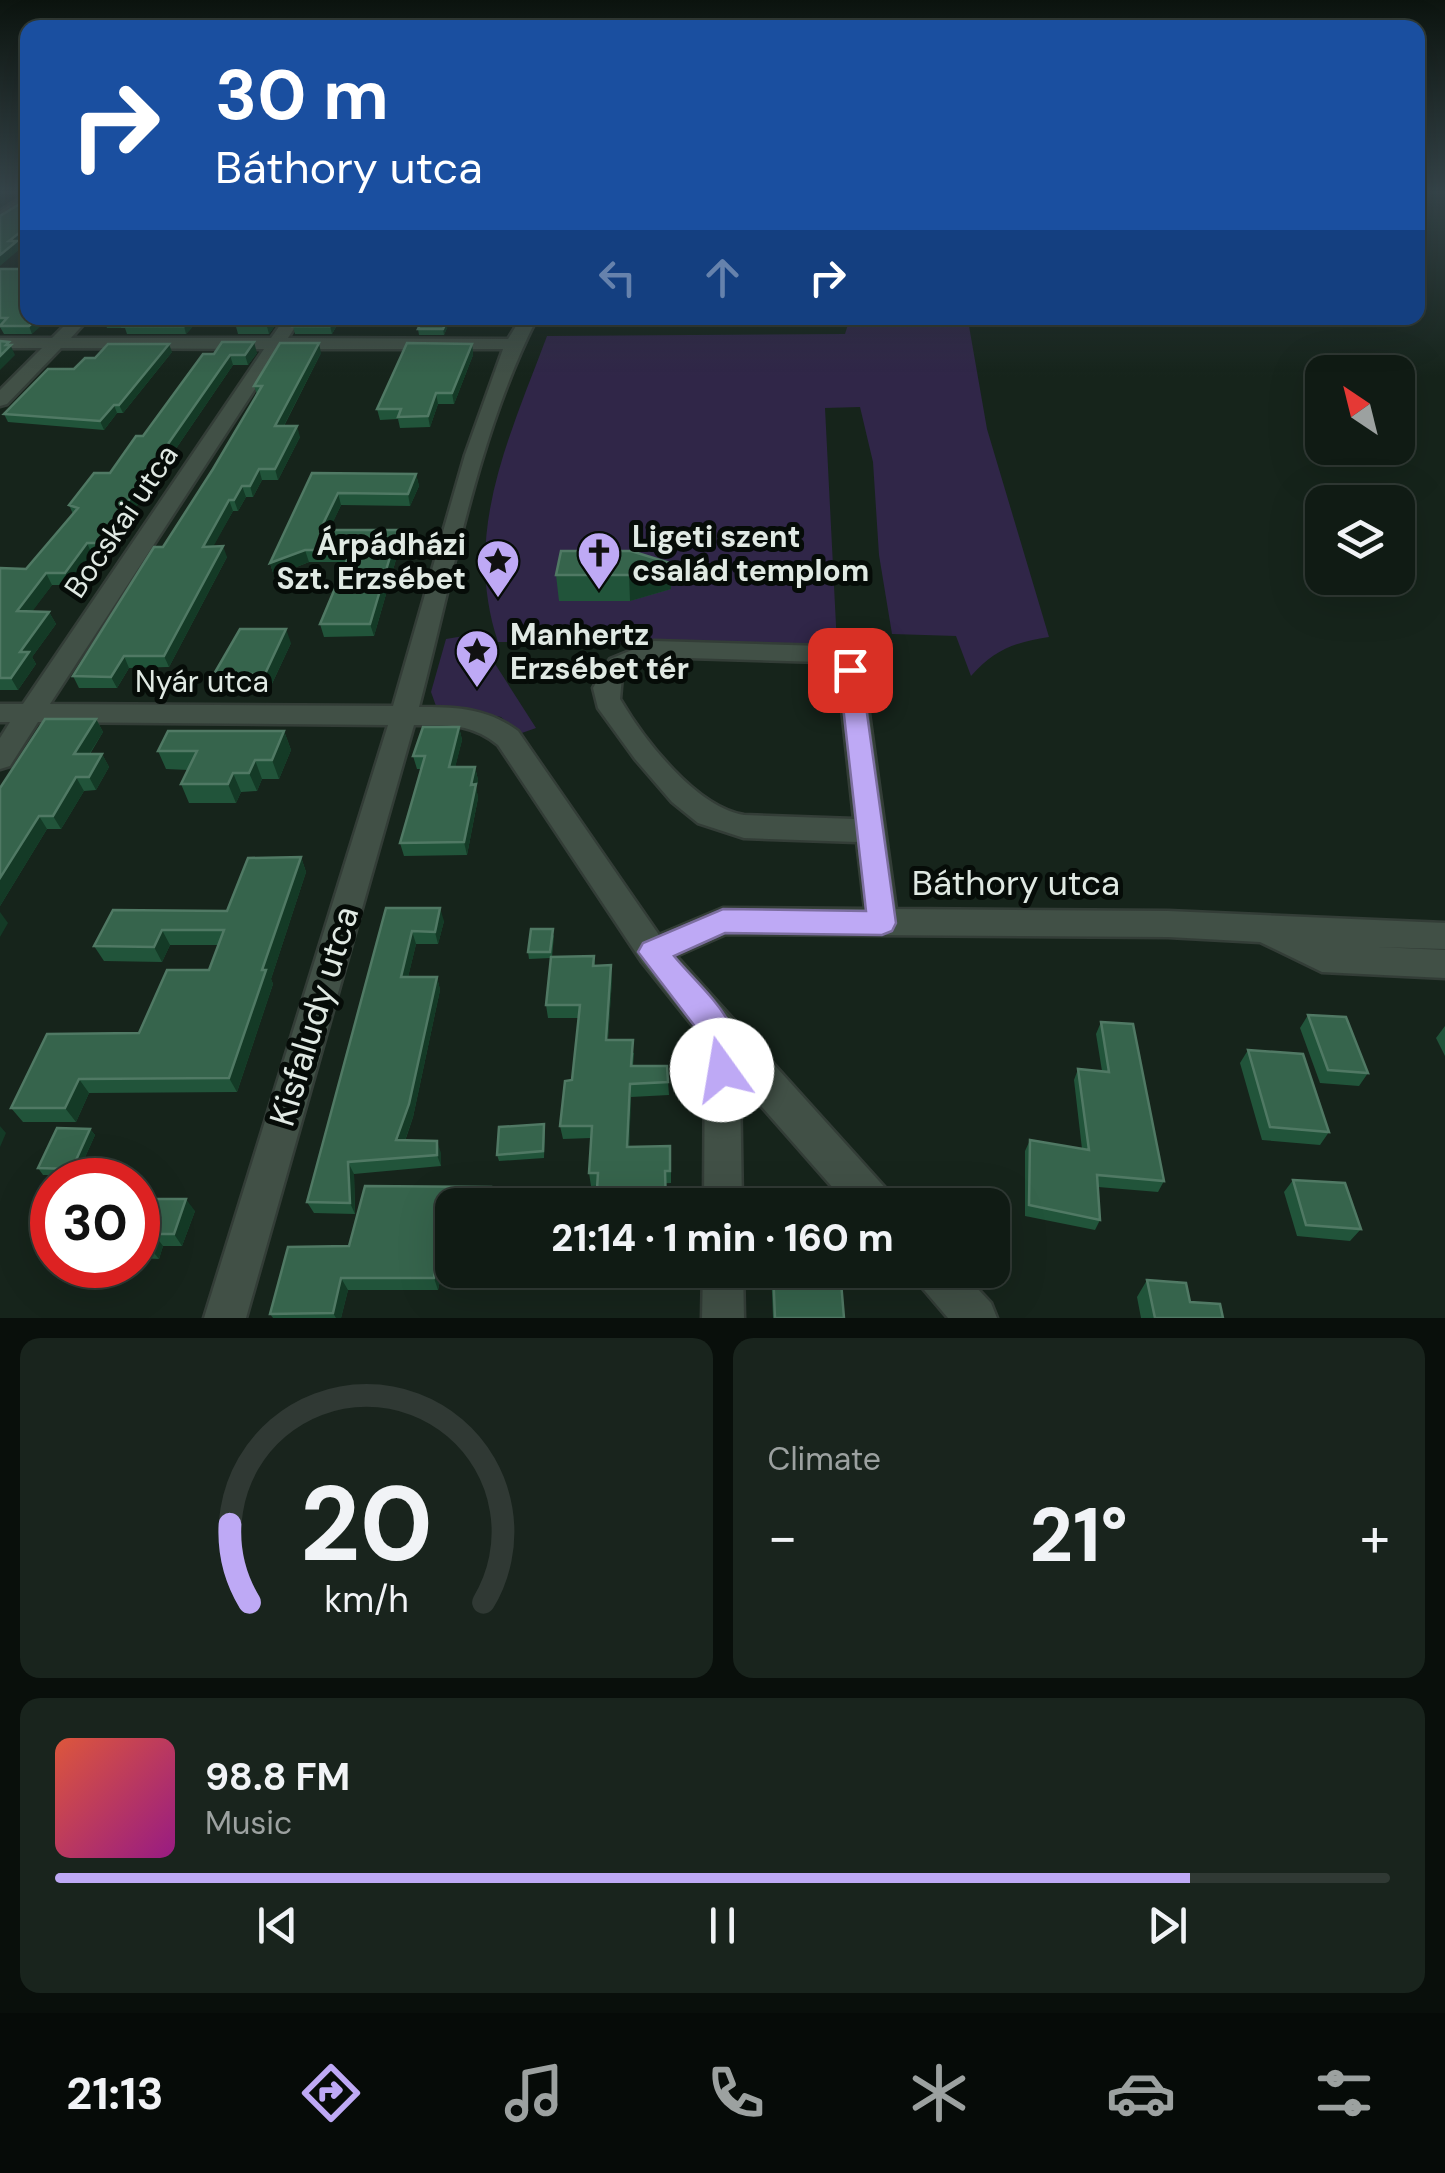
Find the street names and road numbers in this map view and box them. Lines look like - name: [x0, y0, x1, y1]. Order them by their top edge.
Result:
- street label: Bocskai utca: [55, 437, 187, 605]
- street label: Nyár utca: [135, 662, 269, 701]
- street label: Báthory utca: [912, 860, 1120, 906]
- street label: Kisfaludy utca: [259, 900, 369, 1132]

